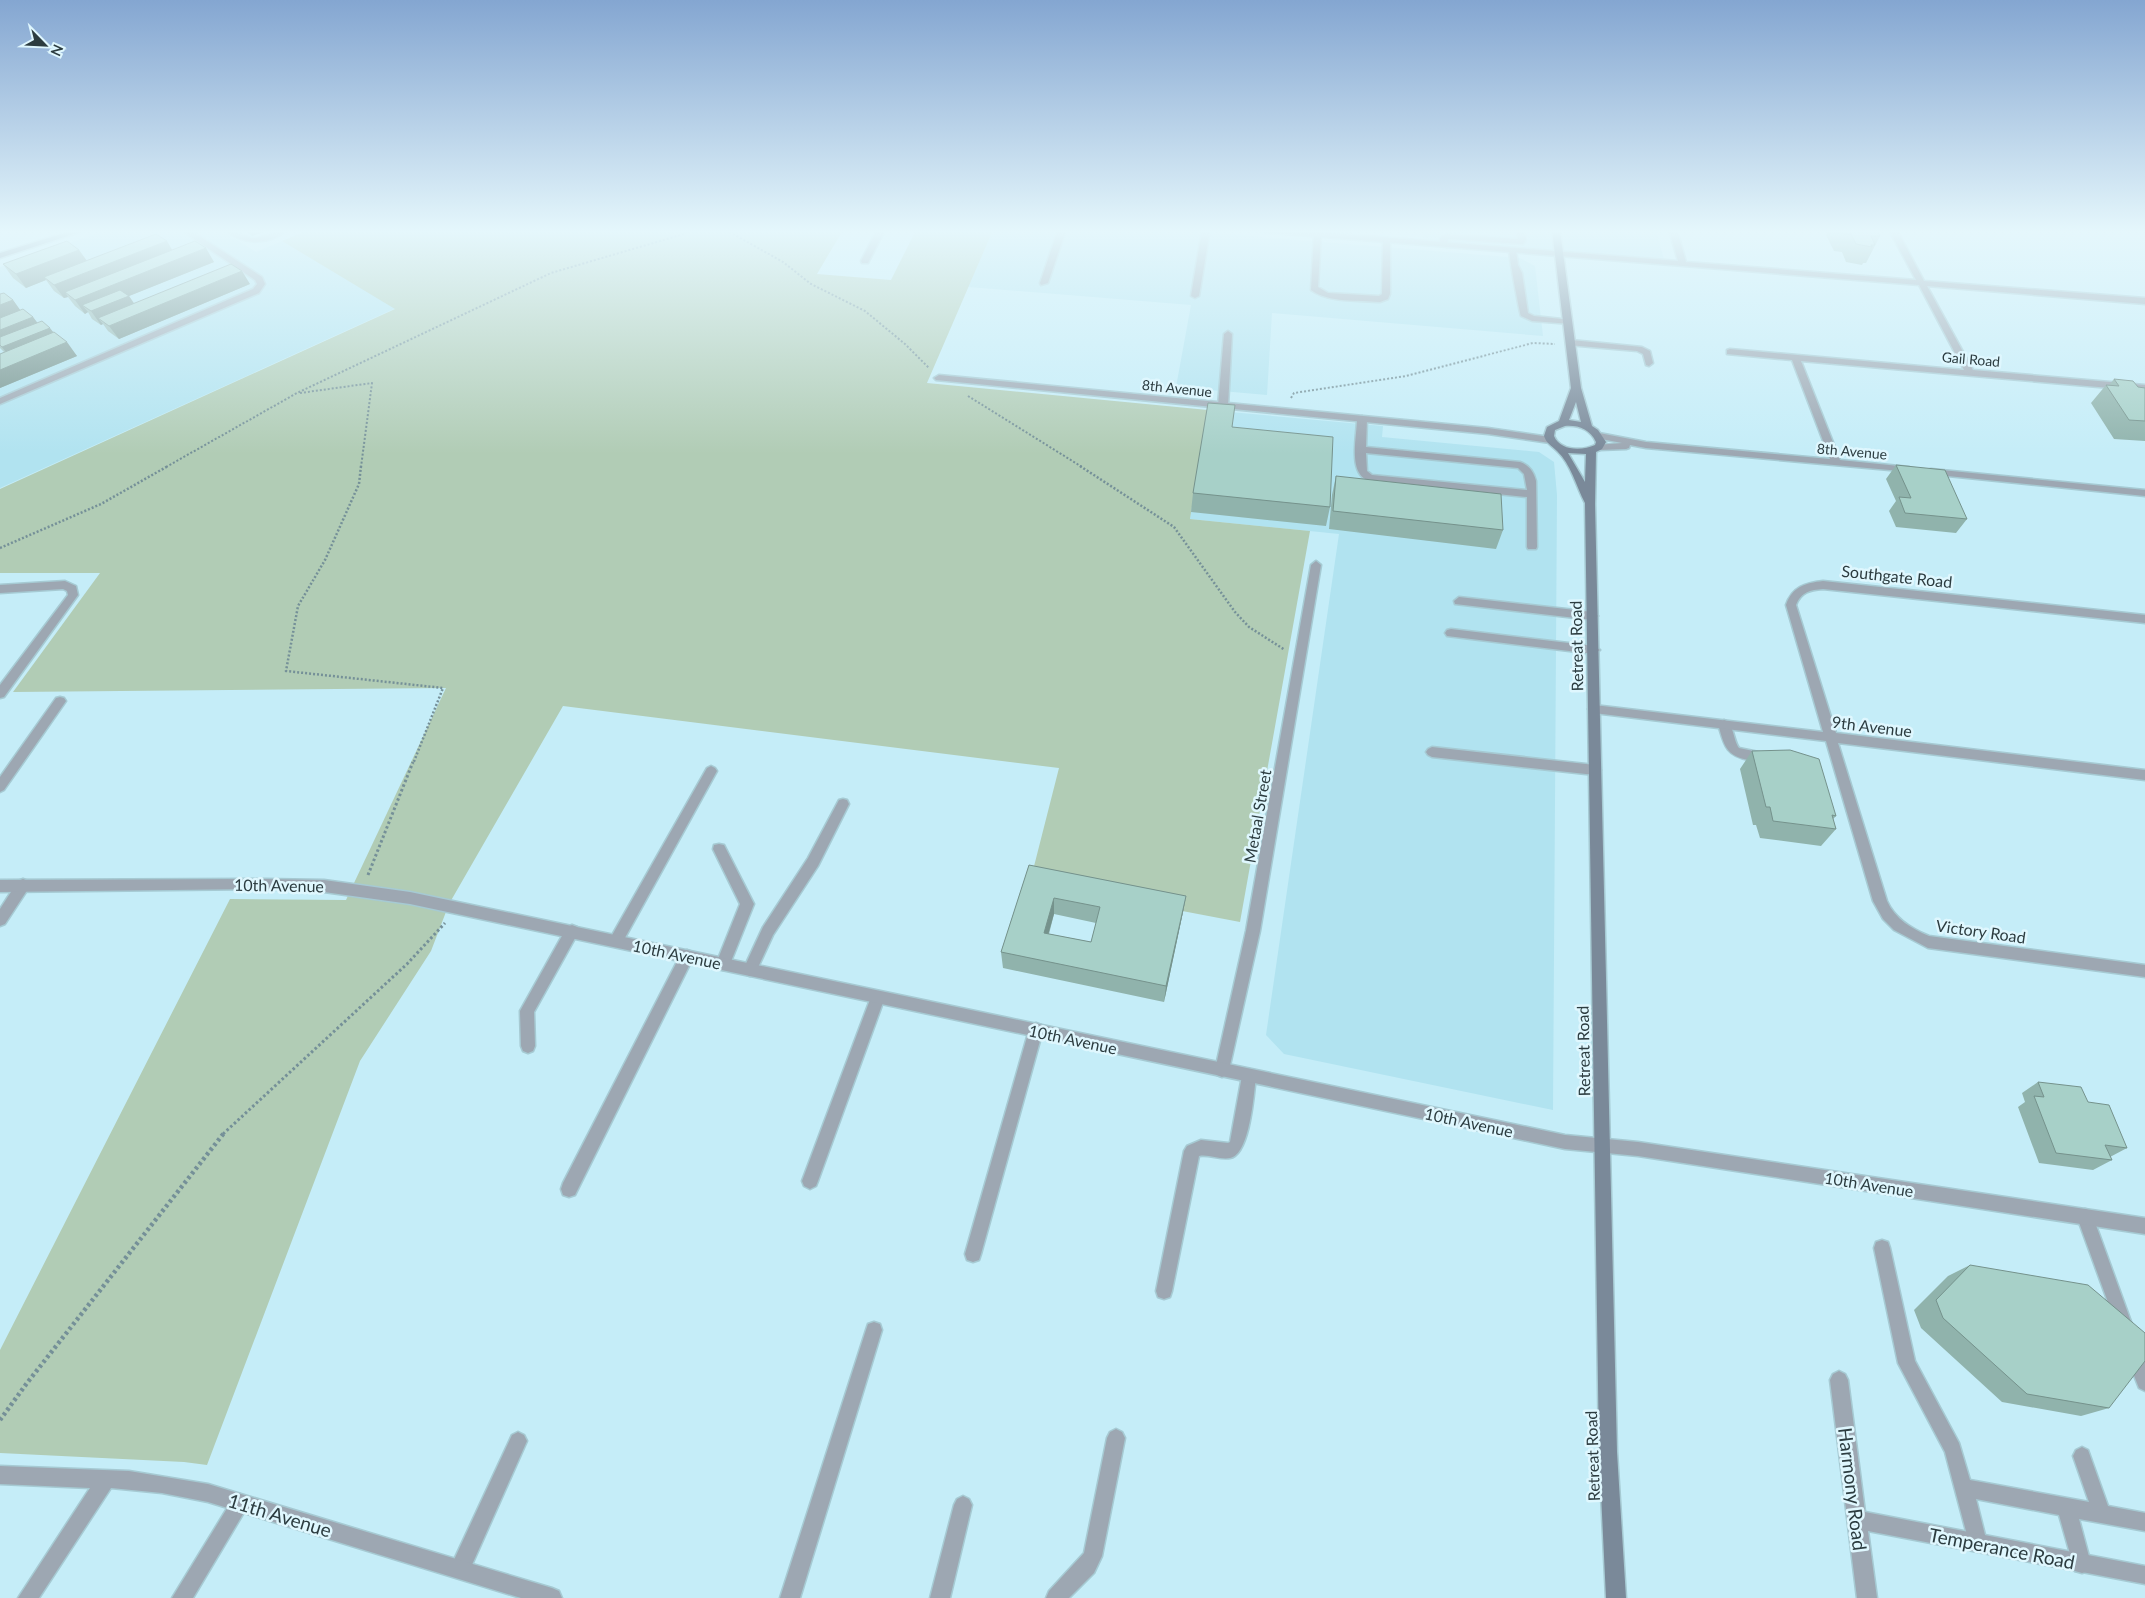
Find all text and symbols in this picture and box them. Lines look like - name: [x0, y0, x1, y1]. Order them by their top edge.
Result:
- north arrow: [20, 20, 70, 70]
- text: N: [47, 42, 67, 59]
- street label: Gail Road: [1941, 348, 2001, 370]
- street label: 8th Avenue: [1141, 376, 1213, 400]
- street label: 8th Avenue: [1816, 439, 1888, 463]
- street label: Southgate Road: [1841, 561, 1953, 591]
- street label: Retreat Road: [1566, 600, 1586, 692]
- street label: 9th Avenue: [1831, 712, 1913, 740]
- street label: Metaal Street: [1239, 767, 1275, 864]
- street label: 10th Avenue: [234, 875, 324, 895]
- street label: Victory Road: [1935, 915, 2027, 947]
- street label: 10th Avenue: [631, 935, 723, 973]
- street label: Retreat Road: [1573, 1005, 1593, 1097]
- street label: 10th Avenue: [1027, 1020, 1119, 1058]
- street label: 10th Avenue: [1423, 1103, 1515, 1141]
- street label: 10th Avenue: [1823, 1168, 1915, 1200]
- street label: Retreat Road: [1581, 1410, 1603, 1502]
- street label: Harmony Road: [1834, 1426, 1872, 1552]
- street label: 11th Avenue: [226, 1488, 334, 1542]
- street label: Temperance Road: [1927, 1523, 2077, 1573]

